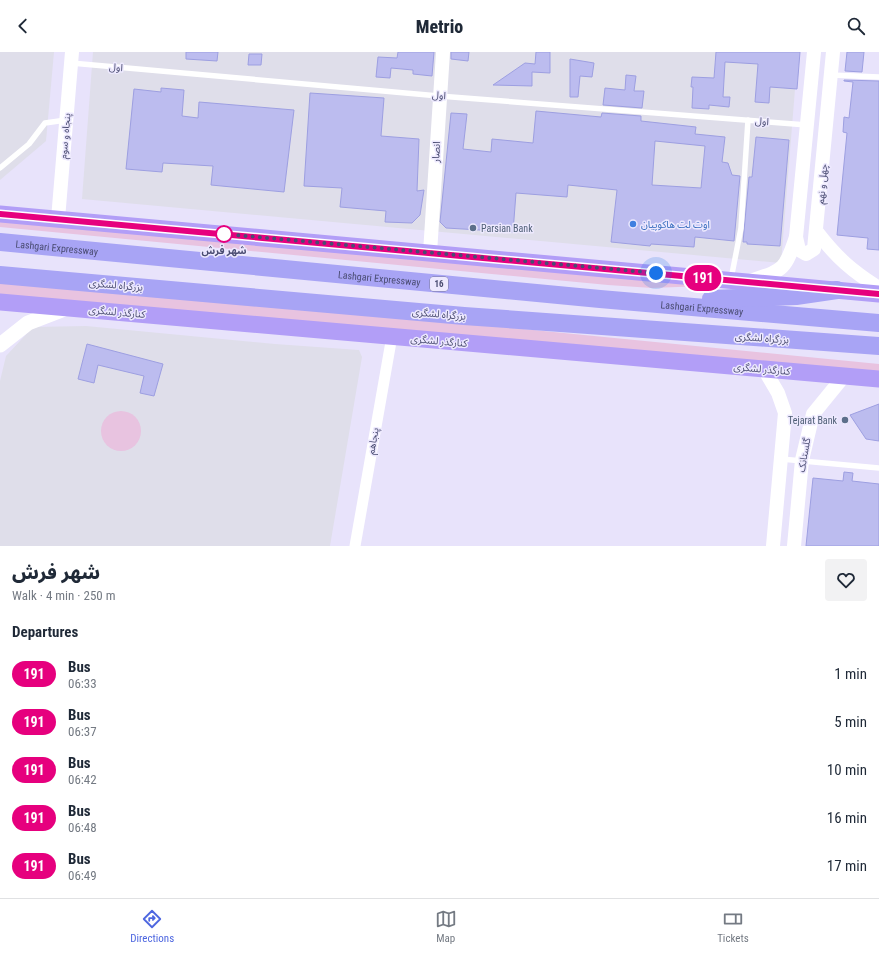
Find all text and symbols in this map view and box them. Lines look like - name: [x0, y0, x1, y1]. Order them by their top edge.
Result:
- icon: back: [12, 15, 34, 37]
- icon: search: [845, 15, 867, 37]
- text: Metrio: [416, 16, 463, 37]
- street label: اول: [109, 61, 123, 74]
- street label: اول: [432, 89, 446, 102]
- street label: پنجاه و سوم: [58, 112, 75, 160]
- street label: اول: [755, 115, 769, 128]
- street label: انصار: [430, 141, 443, 164]
- street label: چهل و نهم: [815, 163, 831, 205]
- marker: اوت لت هاکوپیان: [628, 219, 638, 229]
- place label: اوت لت هاکوپیان: [641, 219, 710, 231]
- marker: Parsian Bank: [468, 223, 478, 233]
- place label: Parsian Bank: [481, 223, 533, 234]
- marker: شهر فرش: [215, 225, 233, 243]
- street label: Lashgari Expressway: [15, 238, 98, 257]
- place label: شهر فرش: [202, 244, 246, 257]
- your location: [646, 263, 666, 283]
- line badge: 191: [680, 265, 726, 291]
- street label: Lashgari Expressway: [338, 269, 421, 287]
- text: 191: [692, 270, 714, 286]
- street label: بزرگراه لشگری: [88, 277, 144, 294]
- road number: 16: [430, 277, 448, 291]
- street label: Lashgari Expressway: [660, 299, 744, 317]
- street label: کنارگذر لشگری: [88, 304, 147, 321]
- street label: بزرگراه لشگری: [411, 306, 467, 323]
- street label: بزرگراه لشگری: [735, 331, 790, 346]
- street label: کنارگذر لشگری: [410, 333, 469, 350]
- street label: کنارگذر لشگری: [733, 361, 792, 378]
- place label: Tejarat Bank: [788, 415, 837, 426]
- marker: Tejarat Bank: [840, 415, 850, 425]
- street label: پنجاهم: [365, 427, 383, 456]
- street label: گلستانک: [796, 436, 813, 473]
- button: heart: [825, 559, 867, 601]
- text: شهر فرش: [12, 561, 100, 584]
- text: Walk · 4 min · 250 m: [12, 588, 116, 603]
- text: Departures: [12, 623, 78, 641]
- text: Bus: [68, 658, 91, 676]
- text: 1 min: [834, 665, 867, 683]
- text: 191: [23, 666, 45, 682]
- text: 06:33: [68, 676, 97, 691]
- text: Bus: [68, 706, 91, 724]
- text: 5 min: [834, 713, 867, 731]
- text: 191: [23, 714, 45, 730]
- text: 06:37: [68, 724, 97, 739]
- text: Bus: [68, 754, 91, 772]
- text: 10 min: [827, 761, 867, 779]
- text: 191: [23, 762, 45, 778]
- text: 06:42: [68, 772, 97, 787]
- text: Bus: [68, 802, 91, 820]
- text: 16 min: [827, 809, 867, 827]
- text: 191: [23, 810, 45, 826]
- text: 06:48: [68, 820, 97, 835]
- text: Bus: [68, 850, 91, 868]
- text: 17 min: [827, 857, 867, 875]
- text: 191: [23, 858, 45, 874]
- text: 06:49: [68, 868, 97, 883]
- tab: Directions: [130, 908, 174, 945]
- tab: Map: [435, 908, 457, 945]
- tab: Tickets: [717, 908, 749, 945]

